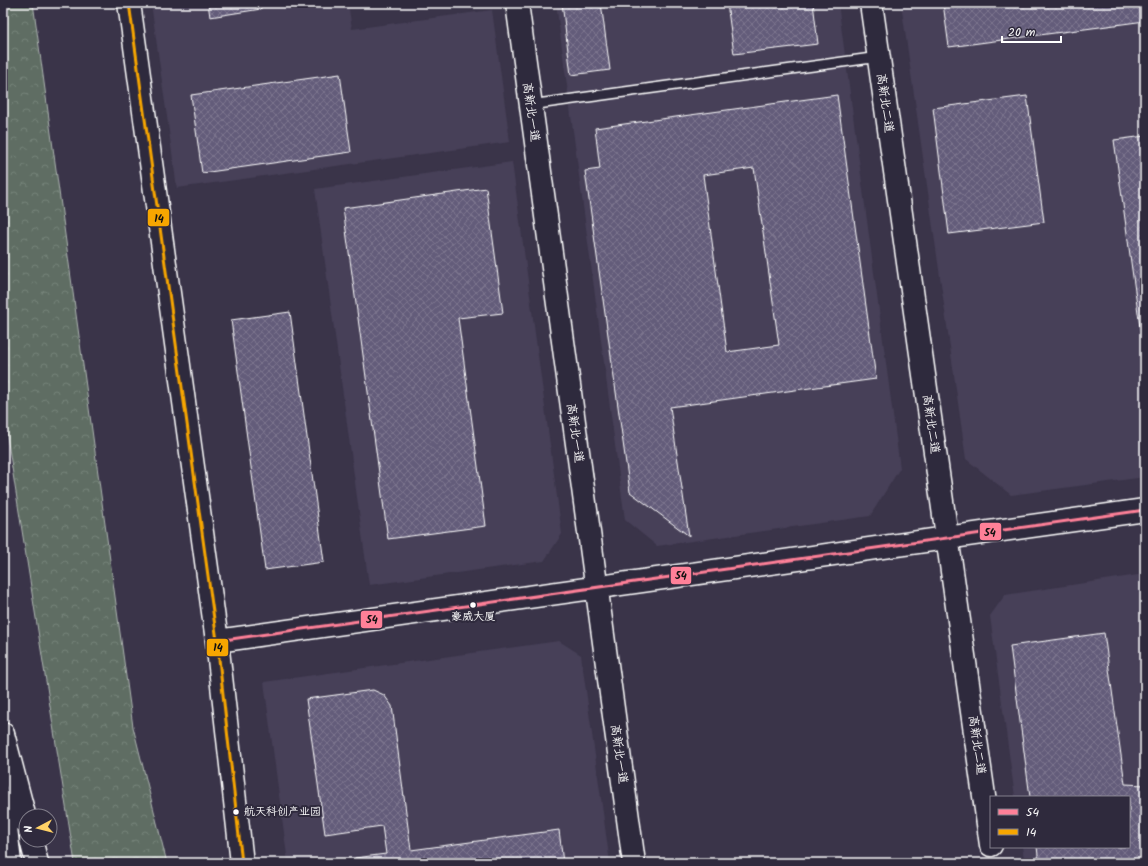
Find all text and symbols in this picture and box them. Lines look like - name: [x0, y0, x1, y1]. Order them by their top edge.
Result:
- scale bar: [1002, 18, 1061, 44]
- text: 20 m: [1008, 23, 1036, 42]
- street label: 高新北二道: [871, 72, 899, 134]
- street label: 高新北一道: [517, 81, 545, 143]
- line badge: 14: [147, 208, 170, 227]
- text: 14: [154, 210, 164, 228]
- street label: 高新北二道: [917, 393, 945, 455]
- street label: 高新北一道: [561, 402, 589, 464]
- line badge: 54: [979, 522, 1002, 541]
- text: 54: [983, 524, 996, 542]
- line badge: 54: [670, 566, 692, 585]
- text: 54: [674, 567, 687, 585]
- marker: 豪威大厦: [468, 600, 478, 610]
- place label: 豪威大厦: [451, 608, 495, 626]
- line badge: 54: [360, 610, 383, 629]
- text: 54: [365, 611, 378, 629]
- line badge: 14: [206, 638, 229, 657]
- text: 14: [213, 639, 223, 657]
- street label: 高新北二道: [963, 714, 991, 776]
- street label: 高新北一道: [605, 723, 633, 785]
- legend: [990, 796, 1130, 848]
- place label: 航天科创产业园: [244, 803, 321, 821]
- text: 54: [1026, 803, 1039, 822]
- marker: 航天科创产业园: [231, 807, 241, 817]
- north arrow: [18, 808, 58, 848]
- text: 14: [1026, 823, 1037, 842]
- text: N: [20, 825, 38, 834]

